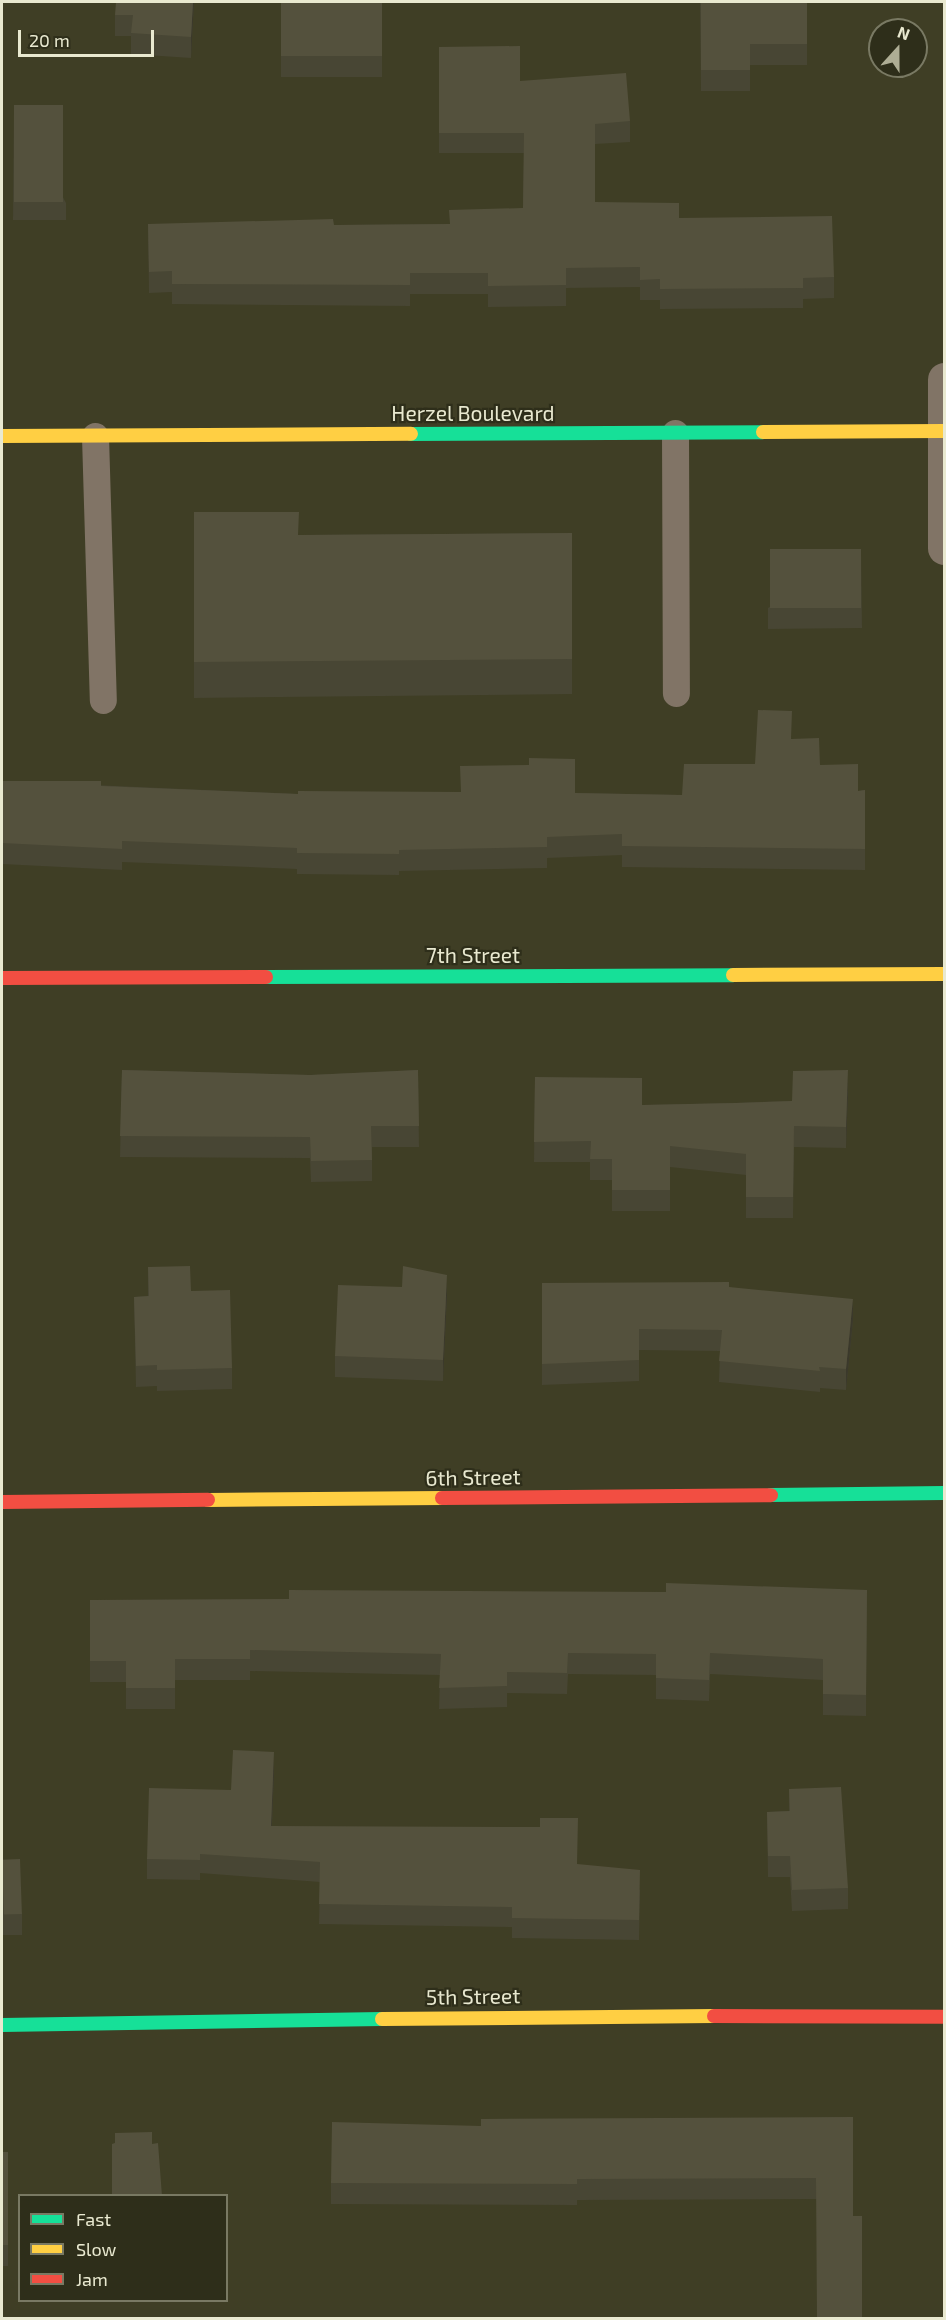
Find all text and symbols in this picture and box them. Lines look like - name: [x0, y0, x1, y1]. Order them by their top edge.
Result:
- scale bar: [21, 18, 158, 56]
- north arrow: [868, 18, 928, 78]
- text: N: [895, 22, 913, 44]
- text: 20 m: [29, 29, 70, 51]
- street label: Herzel Boulevard: [391, 400, 555, 426]
- street label: 7th Street: [426, 942, 520, 968]
- street label: 6th Street: [425, 1464, 521, 1490]
- street label: 5th Street: [426, 1983, 520, 2009]
- legend: [18, 2194, 228, 2302]
- text: Fast: [76, 2208, 111, 2230]
- text: Slow: [76, 2238, 116, 2260]
- text: Jam: [76, 2268, 108, 2290]

